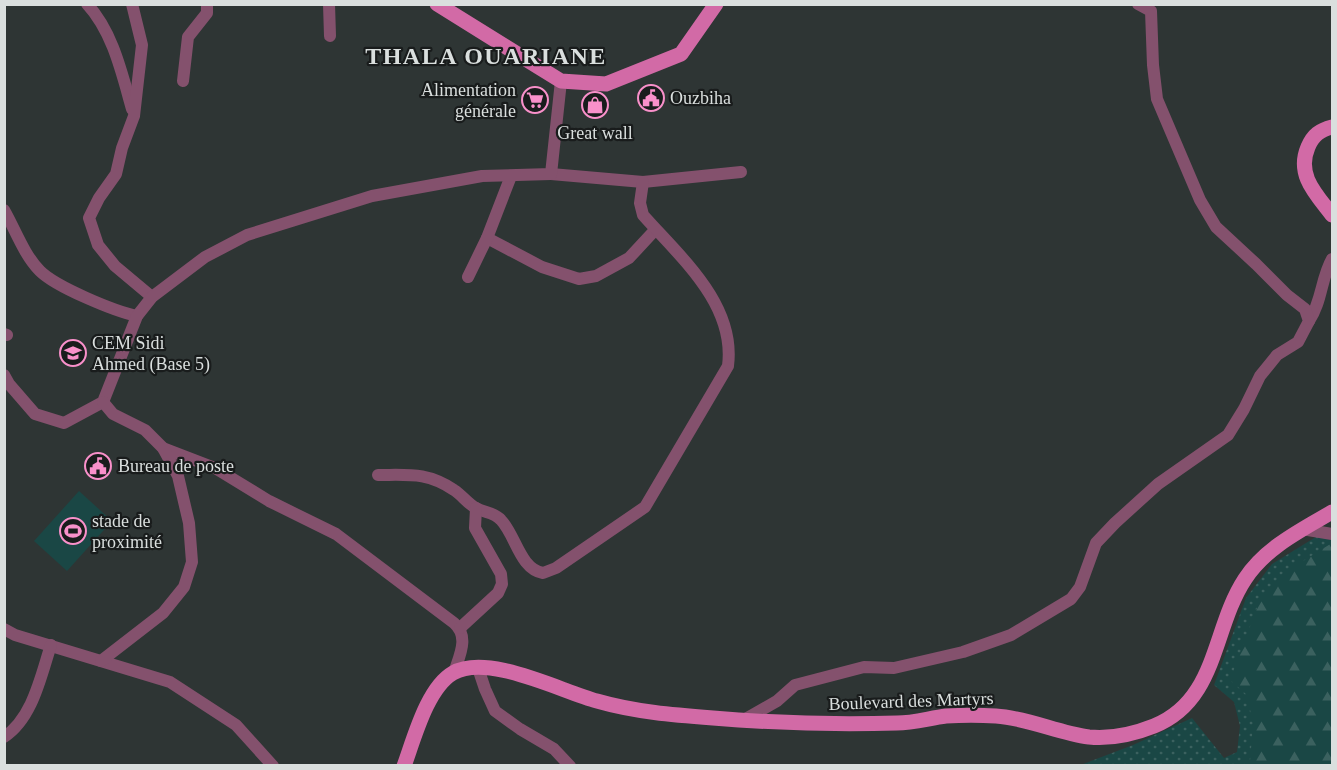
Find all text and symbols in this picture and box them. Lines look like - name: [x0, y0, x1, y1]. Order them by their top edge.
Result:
- district label: THALA OUARIANE: [365, 43, 607, 69]
- place label: Alimentation générale: [421, 80, 516, 121]
- public building icon: Ouzbiha: [636, 83, 666, 113]
- supermarket icon: Alimentation générale: [520, 85, 550, 115]
- place label: Ouzbiha: [670, 88, 731, 108]
- shop icon: Great wall: [580, 90, 610, 120]
- place label: Great wall: [557, 123, 633, 143]
- place label: CEM Sidi Ahmed (Base 5): [92, 333, 210, 375]
- school or university icon: CEM Sidi Ahmed (Base 5): [58, 338, 88, 368]
- public building icon: Bureau de poste: [83, 451, 113, 481]
- place label: Bureau de poste: [118, 456, 234, 476]
- place label: stade de proximité: [92, 511, 162, 552]
- sports icon: stade de proximité: [58, 516, 88, 546]
- street label: Boulevard des Martyrs: [828, 688, 994, 714]

